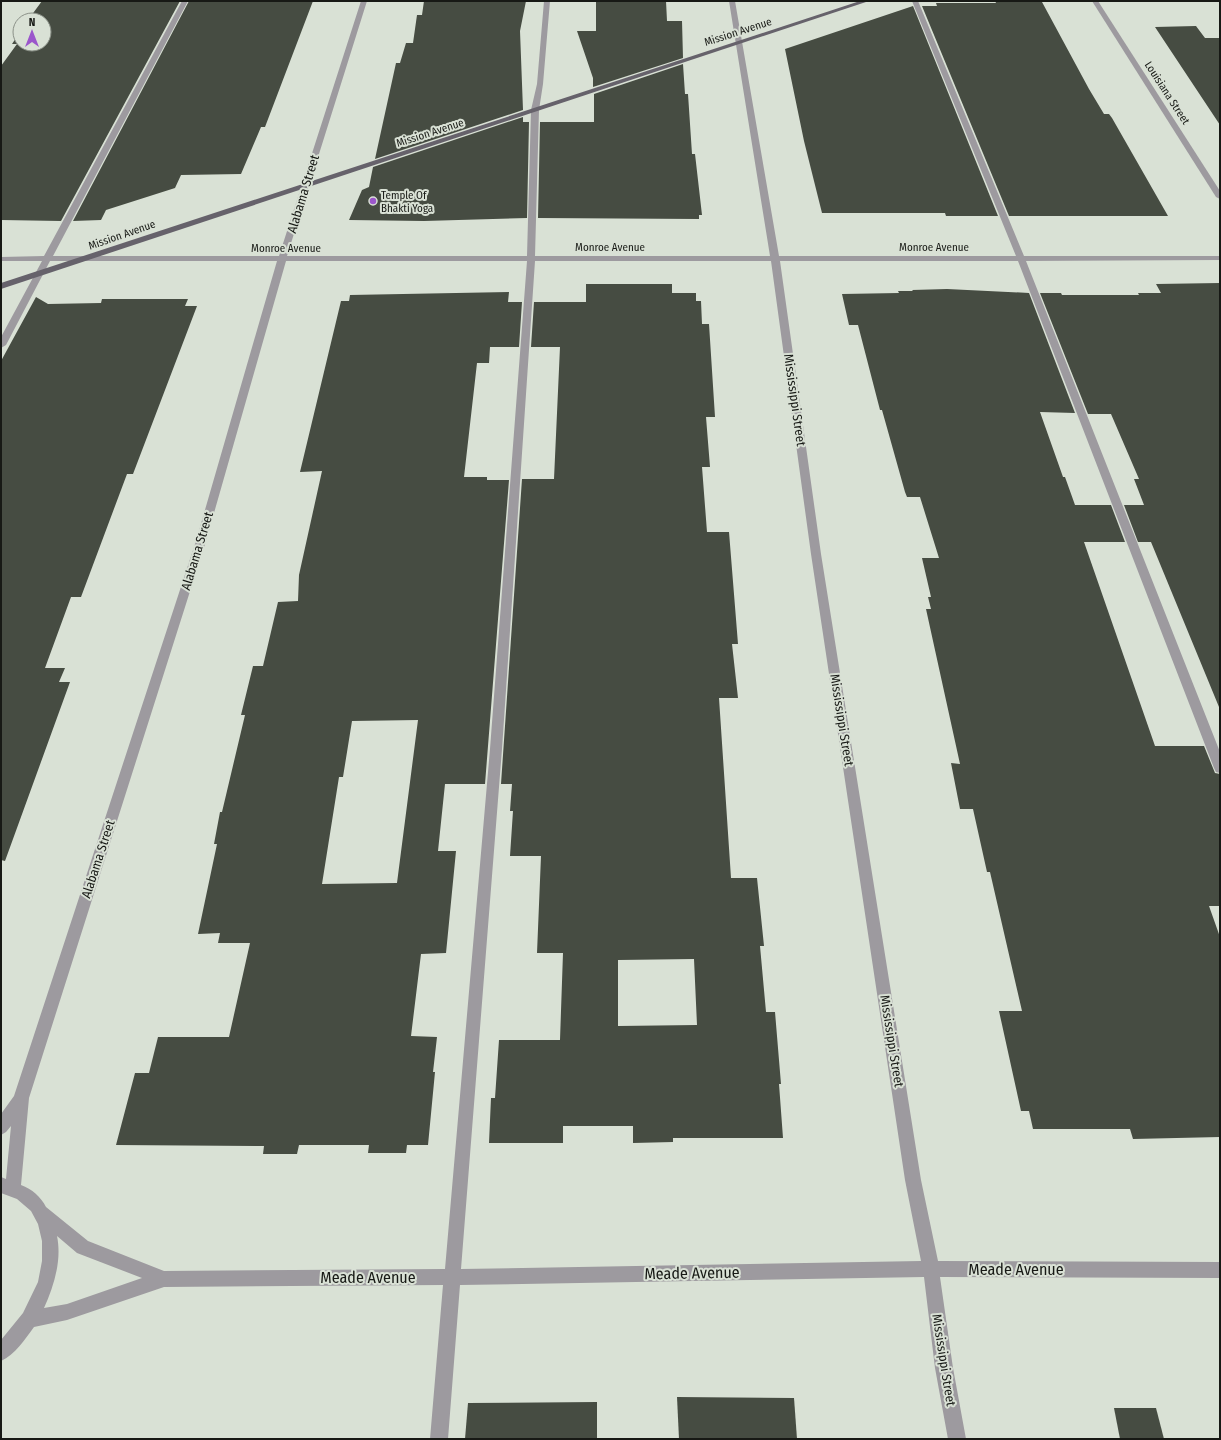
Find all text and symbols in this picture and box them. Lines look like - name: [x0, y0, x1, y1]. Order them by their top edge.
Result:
- north arrow: [12, 12, 52, 52]
- street label: Mission Avenue: [703, 15, 773, 49]
- text: N: [29, 16, 35, 29]
- street label: Louisiana Street: [1142, 59, 1192, 127]
- street label: Mission Avenue: [395, 116, 465, 150]
- street label: Alabama Street: [284, 152, 322, 235]
- place label: Temple Of Bhakti Yoga: [381, 189, 433, 215]
- marker: Temple Of Bhakti Yoga: [368, 196, 378, 206]
- street label: Mission Avenue: [87, 217, 157, 253]
- street label: Monroe Avenue: [575, 241, 645, 254]
- street label: Monroe Avenue: [899, 241, 969, 254]
- street label: Monroe Avenue: [251, 242, 321, 255]
- street label: Mississippi Street: [781, 353, 809, 448]
- street label: Alabama Street: [178, 509, 216, 592]
- street label: Mississippi Street: [827, 673, 857, 768]
- street label: Alabama Street: [78, 817, 118, 900]
- street label: Mississippi Street: [877, 994, 907, 1089]
- street label: Meade Avenue: [968, 1260, 1064, 1279]
- street label: Meade Avenue: [644, 1263, 740, 1283]
- street label: Meade Avenue: [320, 1268, 416, 1287]
- street label: Mississippi Street: [929, 1313, 959, 1408]

